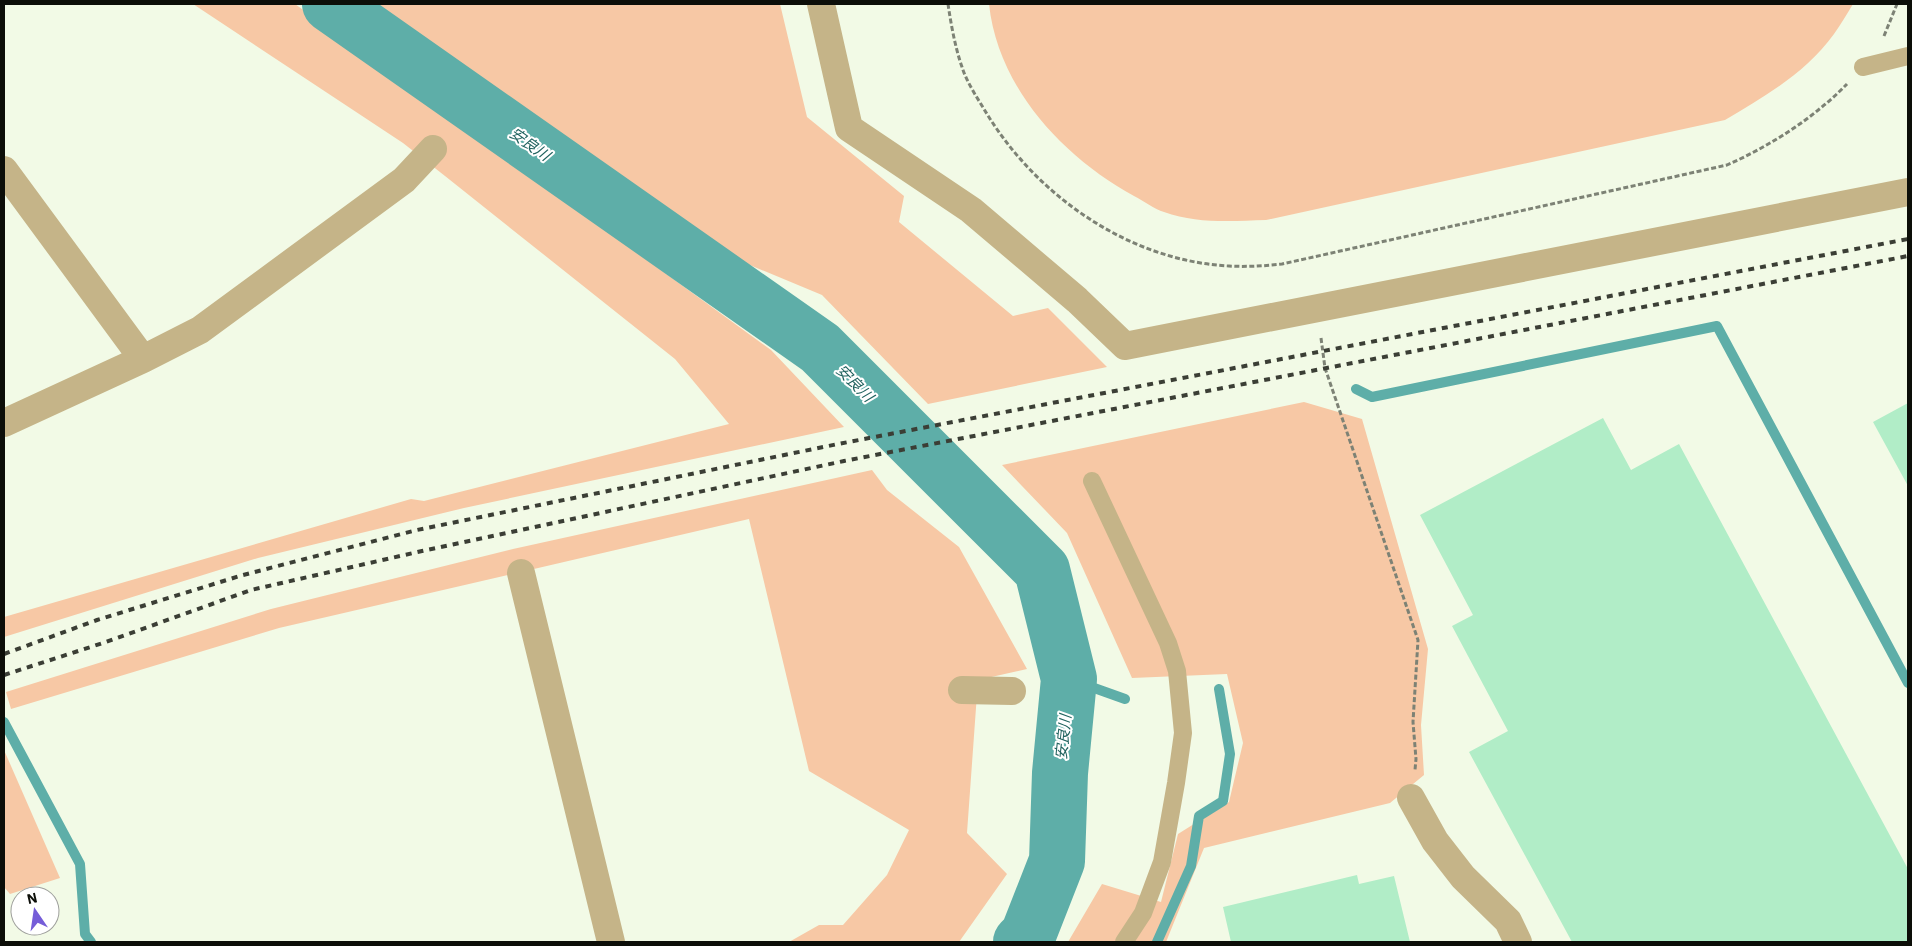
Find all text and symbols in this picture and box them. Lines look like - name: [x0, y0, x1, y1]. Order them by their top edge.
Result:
- water label: 安良川: [506, 123, 556, 166]
- water label: 安良川: [832, 360, 879, 407]
- water label: 安良川: [1051, 712, 1075, 760]
- north arrow: [10, 886, 60, 936]
- text: N: [25, 888, 39, 908]

